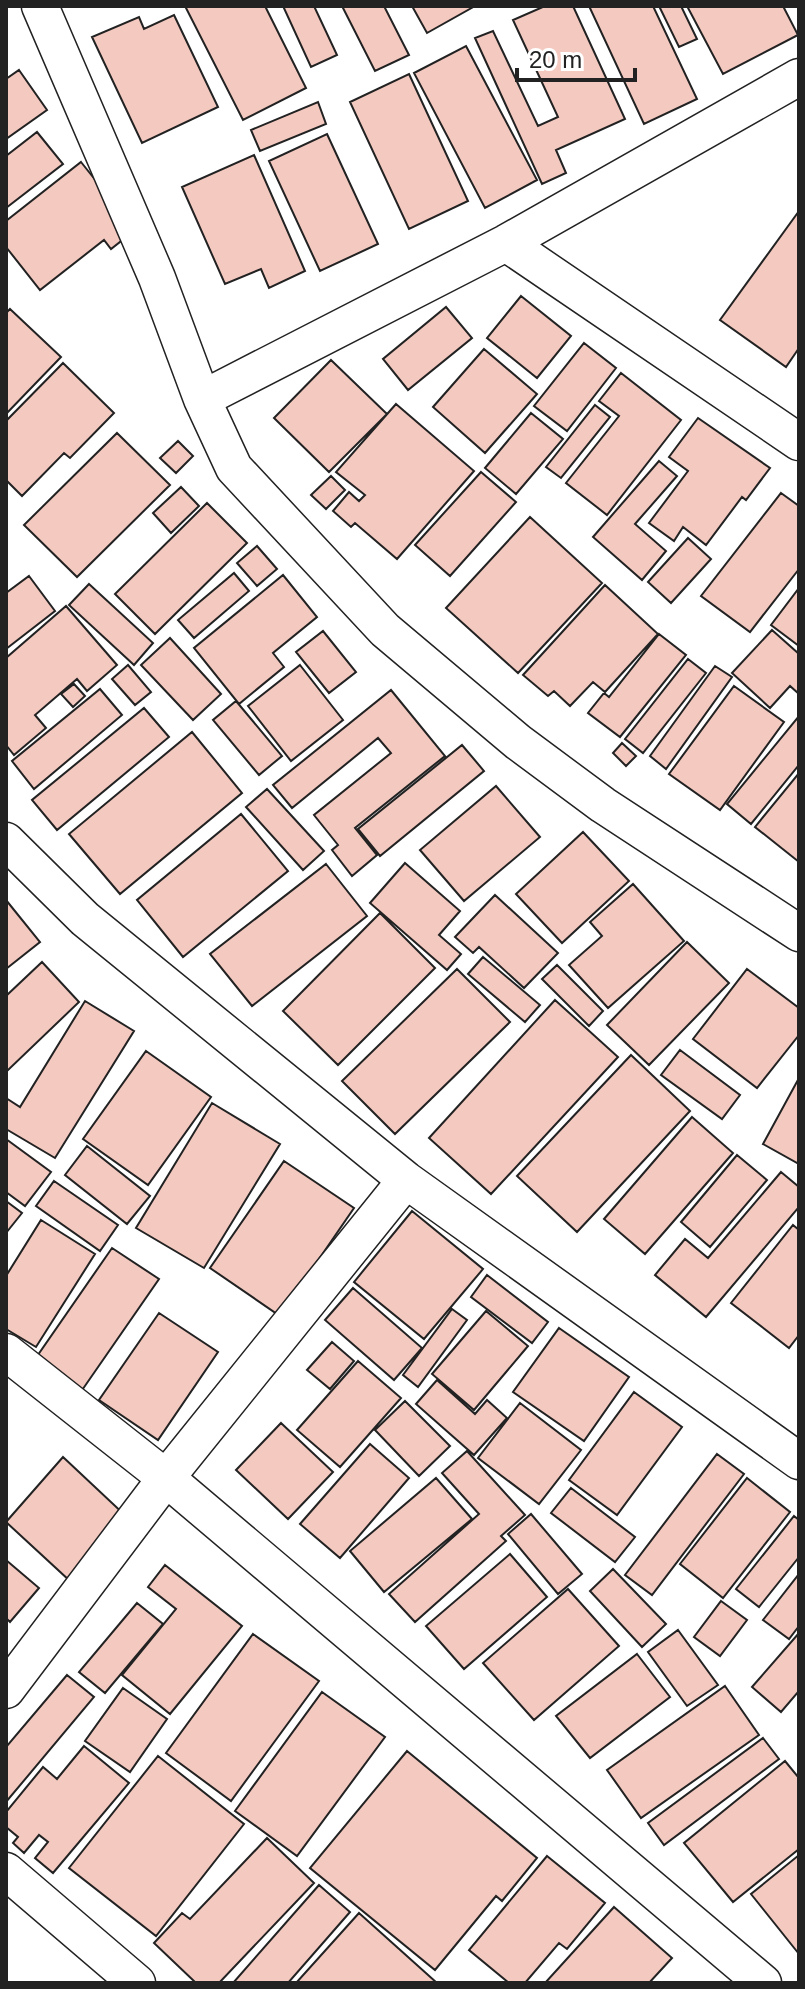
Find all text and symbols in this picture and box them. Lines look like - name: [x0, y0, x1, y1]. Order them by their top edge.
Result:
- scale bar: [517, 32, 635, 82]
- text: 20 m: [529, 46, 582, 73]

